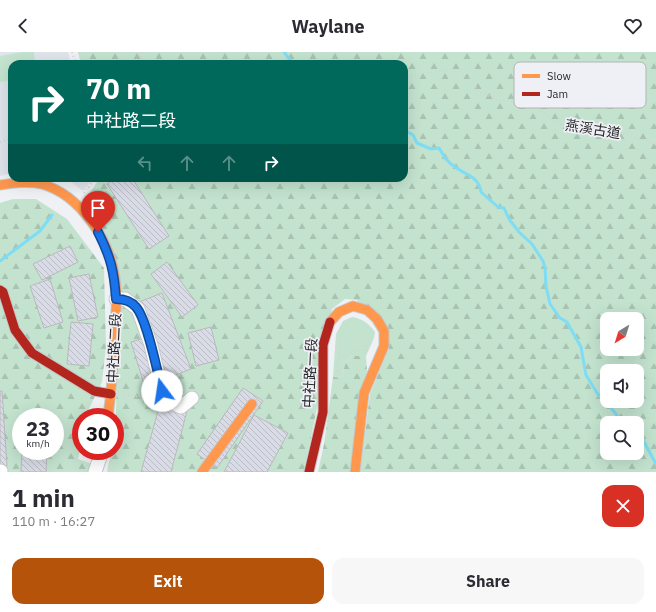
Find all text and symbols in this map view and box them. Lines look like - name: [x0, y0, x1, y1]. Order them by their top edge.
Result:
- icon: back: [12, 15, 34, 37]
- text: Waylane: [291, 15, 365, 38]
- icon: heart: [622, 15, 644, 37]
- legend: [514, 62, 646, 108]
- text: Slow: [547, 69, 571, 83]
- text: 70 m: [86, 70, 151, 107]
- icon: right: [20, 76, 72, 128]
- text: Jam: [547, 87, 568, 101]
- text: 中社路二段: [86, 109, 176, 132]
- street label: 燕溪古道: [564, 116, 622, 142]
- icon: left: [134, 152, 156, 174]
- icon: ahead: [176, 152, 198, 174]
- icon: ahead: [218, 152, 240, 174]
- icon: right: [260, 152, 282, 174]
- pin: [81, 191, 115, 232]
- icon: arrive: [87, 197, 109, 219]
- north arrow: [600, 312, 644, 356]
- map controls: [600, 312, 644, 460]
- street label: 中社路二段: [103, 313, 125, 383]
- street label: 中社路一段: [299, 338, 321, 408]
- button: sound: [600, 364, 644, 408]
- position arrow: [141, 370, 183, 412]
- speed limit sign: 30: [72, 408, 124, 460]
- text: 23: [26, 415, 50, 442]
- button: search: [600, 416, 644, 460]
- text: km/h: [26, 437, 50, 450]
- text: 1 min: [12, 482, 75, 514]
- button: close: [602, 485, 644, 527]
- text: 110 m · 16:27: [12, 513, 95, 530]
- button: Exit: [12, 558, 324, 604]
- button: Share: [332, 558, 644, 604]

